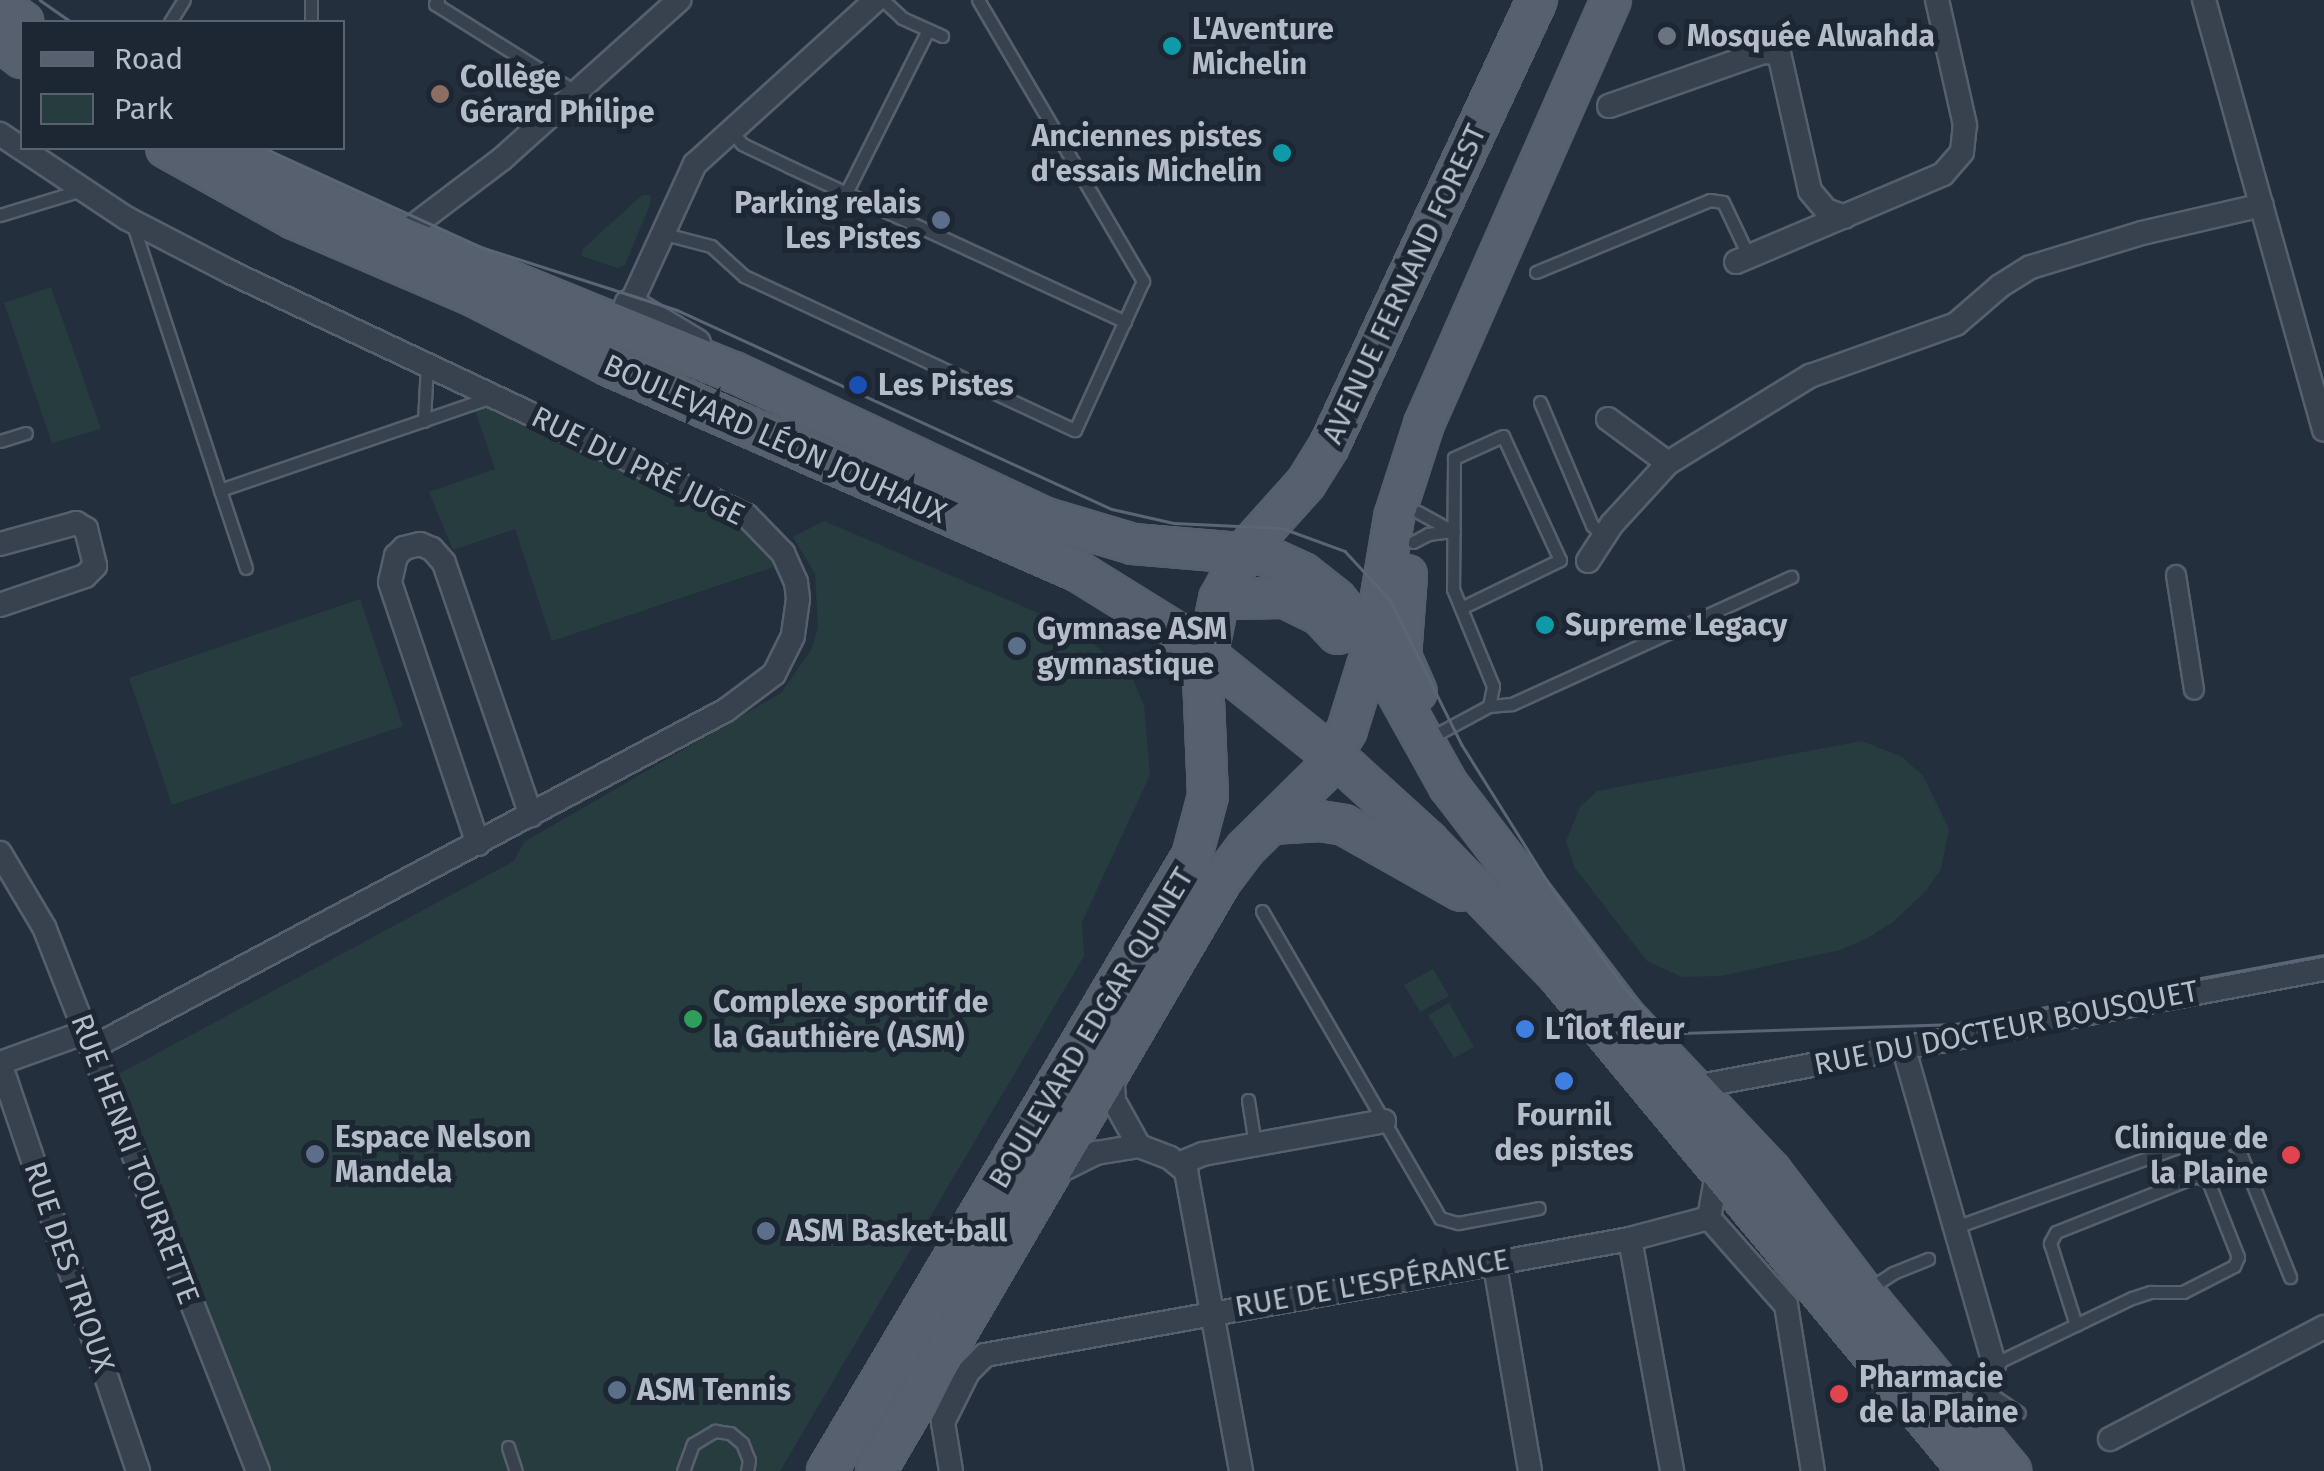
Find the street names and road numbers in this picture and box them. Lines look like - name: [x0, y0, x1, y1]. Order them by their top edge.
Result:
- street label: AVENUE FERNAND FOREST: [1314, 119, 1494, 449]
- street label: BOULEVARD LÉON JOUHAUX: [598, 347, 952, 531]
- street label: RUE DU PRÉ JUGE: [526, 399, 750, 533]
- street label: BOULEVARD EDGAR QUINET: [981, 861, 1201, 1195]
- street label: RUE DU DOCTEUR BOUSQUET: [1811, 973, 2201, 1083]
- street label: RUE HENRI TOURRETTE: [63, 1009, 207, 1309]
- street label: RUE DES TRIOUX: [16, 1157, 122, 1377]
- street label: RUE DE L'ESPÉRANCE: [1232, 1241, 1512, 1325]

